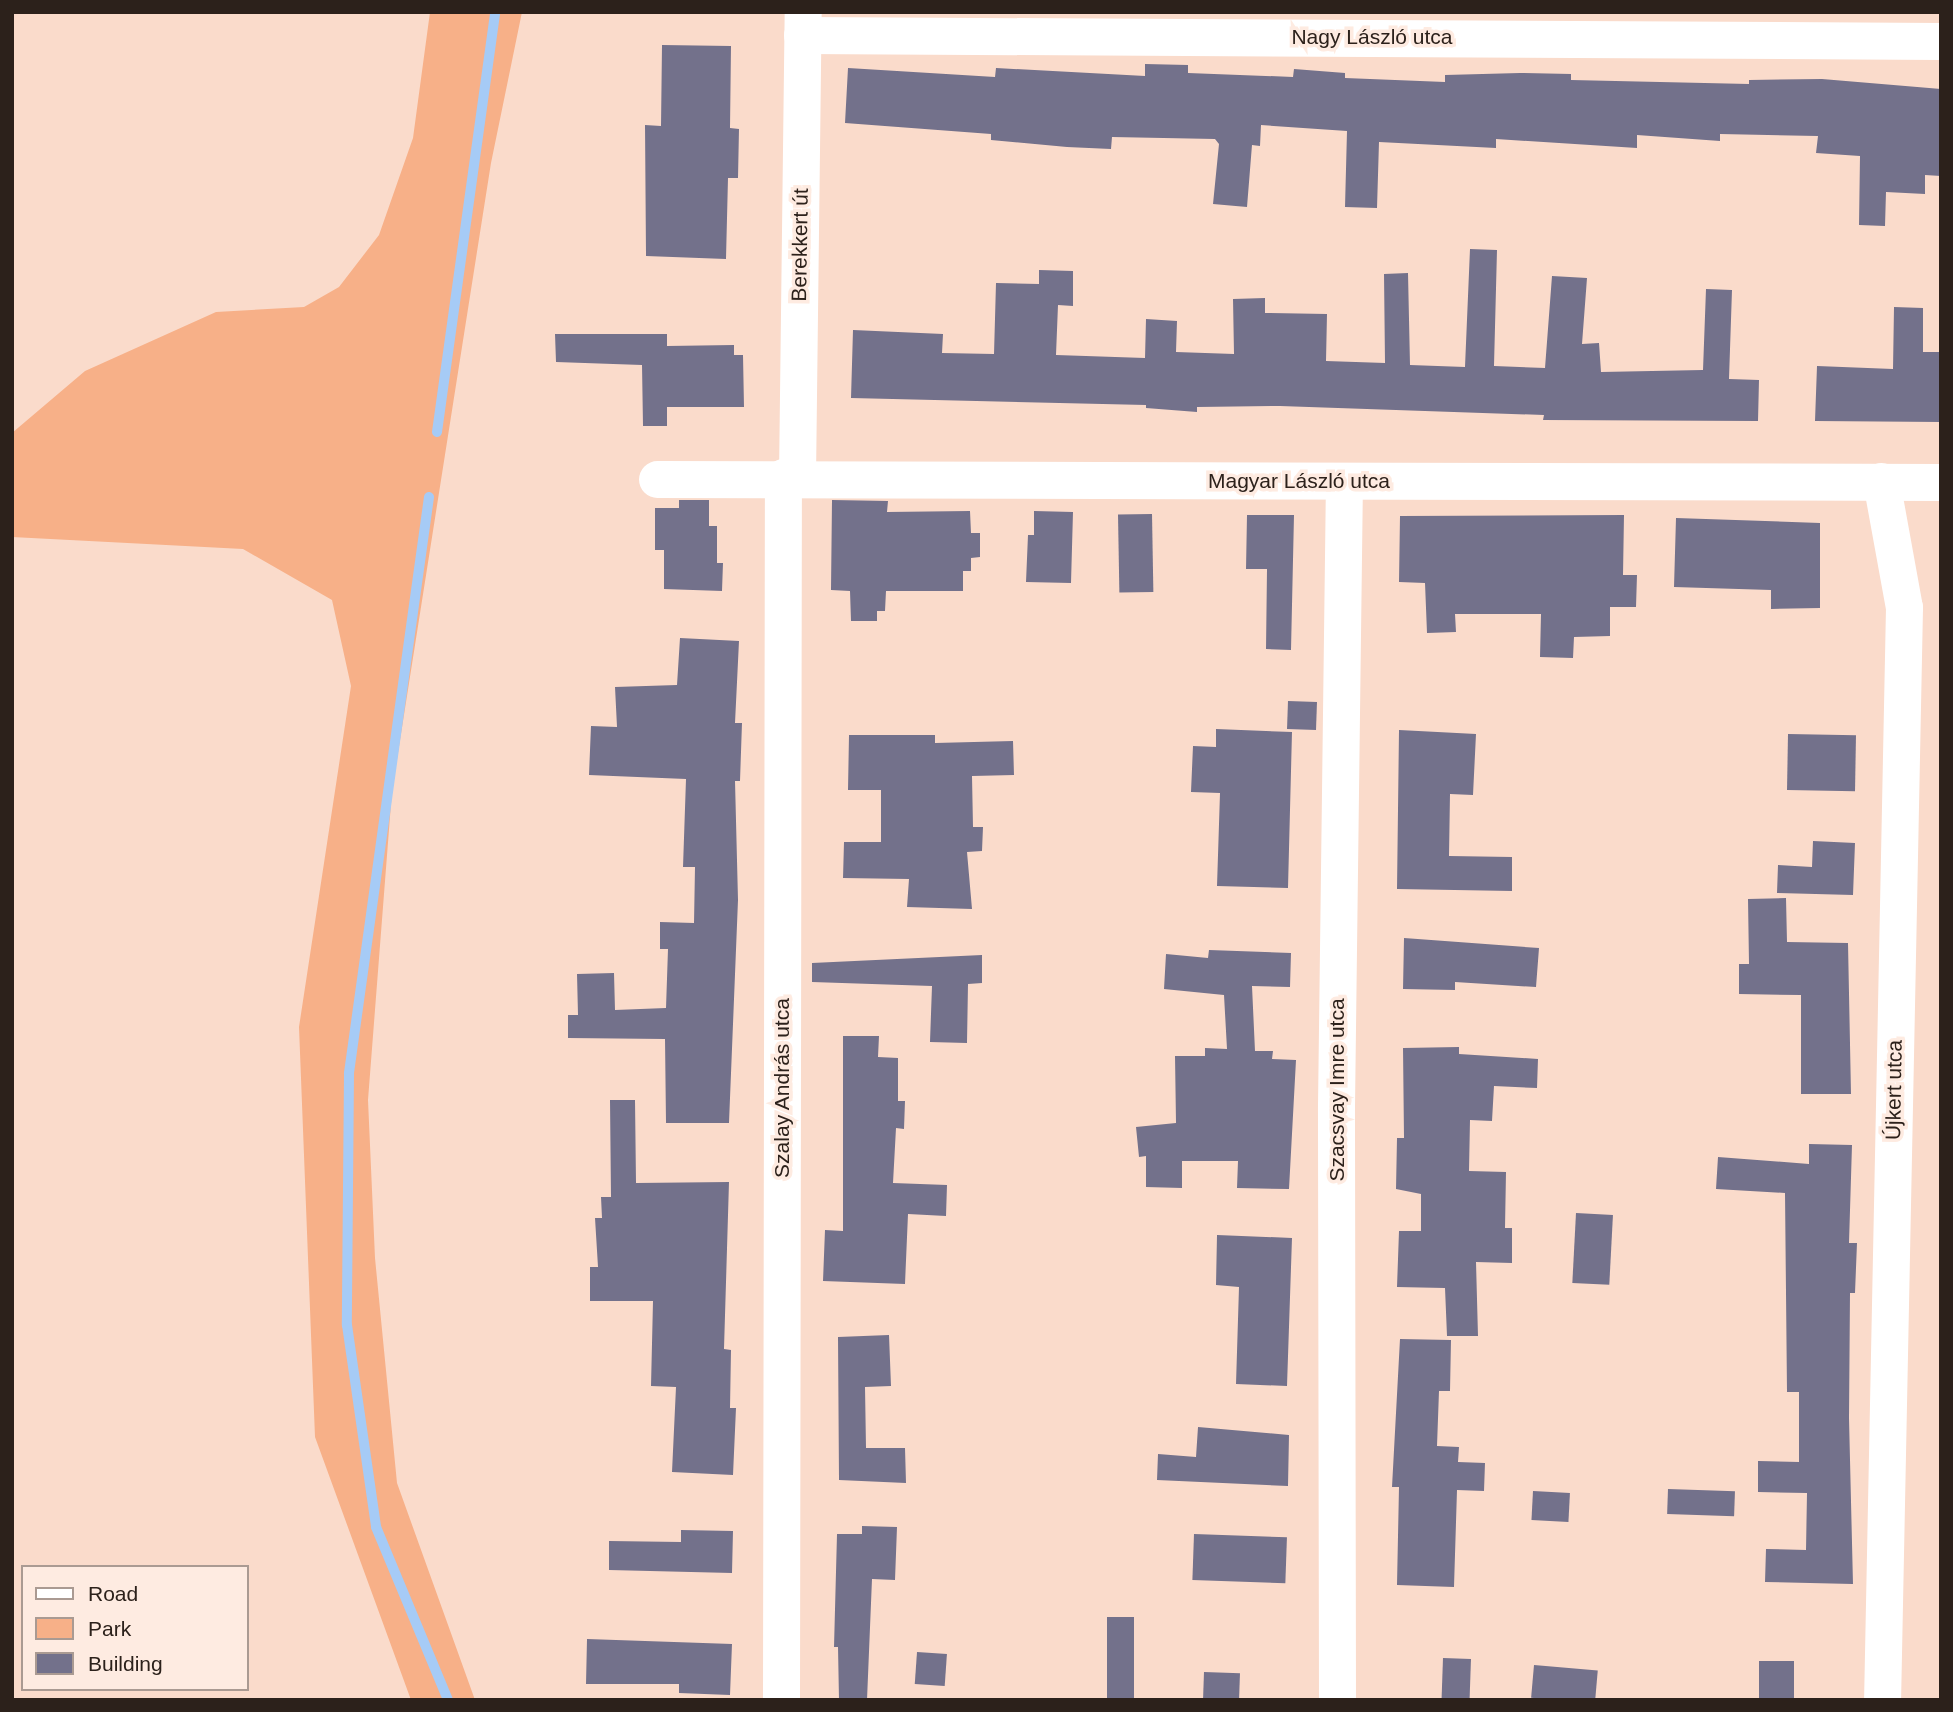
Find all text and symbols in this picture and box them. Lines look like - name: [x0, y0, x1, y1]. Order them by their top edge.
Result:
- street label: Nagy László utca: [1291, 24, 1453, 50]
- street label: Berekkert út: [786, 188, 814, 302]
- street label: Magyar László utca: [1208, 468, 1390, 494]
- street label: Szalay András utca: [769, 998, 795, 1178]
- street label: Szacsvay Imre utca: [1324, 998, 1350, 1182]
- street label: Újkert utca: [1881, 1040, 1907, 1140]
- legend: [21, 1565, 248, 1691]
- text: Road: [88, 1582, 138, 1605]
- text: Park: [88, 1617, 131, 1640]
- text: Building: [88, 1652, 163, 1675]

